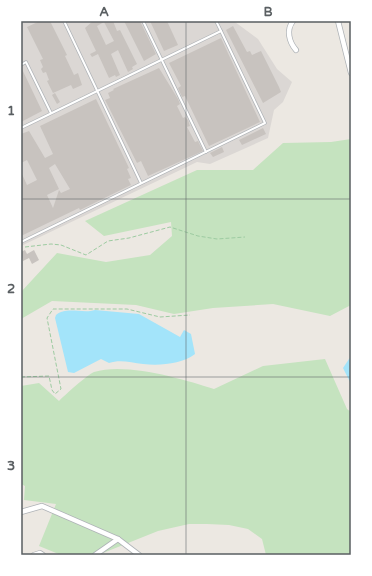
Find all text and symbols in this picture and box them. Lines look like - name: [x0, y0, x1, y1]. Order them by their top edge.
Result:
- text: A: [99, 4, 109, 20]
- text: B: [263, 4, 273, 20]
- text: 1: [7, 103, 15, 119]
- text: 2: [7, 281, 15, 297]
- text: 3: [7, 458, 15, 474]

